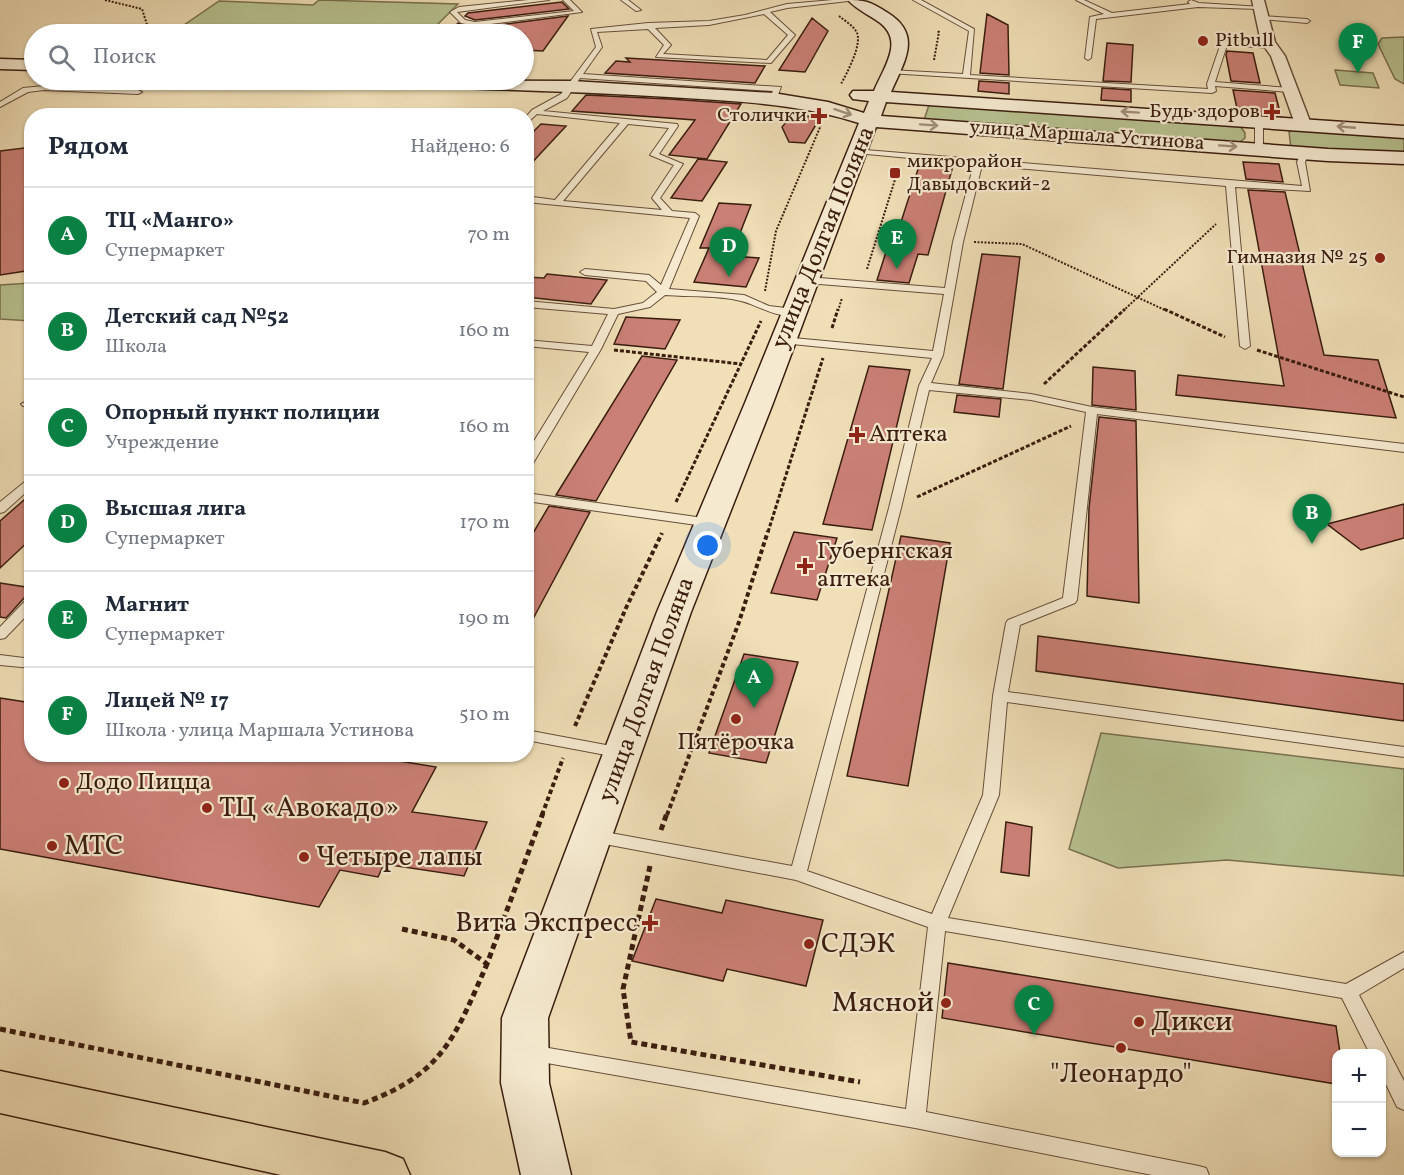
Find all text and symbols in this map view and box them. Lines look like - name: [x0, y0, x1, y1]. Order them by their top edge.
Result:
- pin: F: [1338, 23, 1378, 73]
- search box: [24, 24, 534, 90]
- place label: Pitbull: [1215, 27, 1274, 55]
- marker: Pitbull: [1196, 34, 1210, 48]
- icon: search: [45, 41, 78, 74]
- text: Поиск: [93, 42, 156, 73]
- place label: Будь здоров: [1149, 98, 1260, 126]
- place label: Столички: [717, 102, 807, 130]
- marker: Будь здоров: [1265, 105, 1279, 119]
- one-way arrow: [833, 107, 852, 118]
- one-way arrow: [1121, 107, 1141, 118]
- marker: Столички: [812, 109, 826, 123]
- street label: улица Маршала Устинова: [968, 114, 1206, 158]
- one-way arrow: [919, 119, 939, 130]
- one-way arrow: [1336, 121, 1356, 132]
- street label: улица Долгая Поляна: [764, 122, 884, 354]
- text: Рядом: [48, 129, 128, 165]
- text: Найдено: 6: [410, 133, 510, 161]
- one-way arrow: [1218, 141, 1238, 152]
- place label: микрорайон Давыдовский-2: [907, 148, 1051, 199]
- marker: микрорайон Давыдовский-2: [888, 166, 902, 180]
- text: ТЦ «Манго»: [105, 206, 234, 237]
- pin: E: [878, 220, 916, 269]
- text: A: [60, 221, 75, 249]
- text: 70 m: [467, 221, 510, 249]
- pin: D: [710, 228, 748, 277]
- text: Супермаркет: [105, 237, 225, 265]
- place label: Гимназия № 25: [1227, 244, 1368, 272]
- marker: Гимназия № 25: [1373, 251, 1387, 265]
- text: Детский сад №52: [105, 302, 289, 333]
- text: B: [61, 317, 74, 345]
- text: 160 m: [458, 317, 510, 345]
- text: Школа: [105, 333, 167, 361]
- text: Опорный пункт полиции: [105, 398, 380, 429]
- text: C: [61, 413, 74, 441]
- text: 160 m: [458, 413, 510, 441]
- place label: Аптека: [869, 418, 948, 452]
- marker: Аптека: [850, 428, 864, 442]
- text: Учреждение: [105, 429, 219, 457]
- text: Высшая лига: [105, 494, 246, 525]
- pin: B: [1292, 494, 1332, 544]
- text: D: [60, 509, 75, 537]
- text: 170 m: [460, 509, 510, 537]
- text: Супермаркет: [105, 525, 225, 553]
- your location: [693, 531, 722, 560]
- place label: Губернгская аптека: [817, 535, 953, 597]
- marker: Губернгская аптека: [798, 559, 812, 573]
- street label: улица Долгая Поляна: [590, 573, 704, 807]
- text: Магнит: [105, 590, 189, 621]
- text: E: [61, 605, 74, 633]
- text: 190 m: [458, 605, 510, 633]
- text: Супермаркет: [105, 621, 225, 649]
- pin: A: [734, 658, 774, 708]
- text: Лицей № 17: [105, 686, 229, 717]
- text: F: [62, 701, 73, 729]
- text: 510 m: [459, 701, 510, 729]
- marker: Пятёрочка: [729, 712, 743, 726]
- text: Школа · улица Маршала Устинова: [105, 717, 414, 745]
- place label: Пятёрочка: [677, 726, 795, 760]
- place label: Додо Пицца: [76, 766, 211, 800]
- marker: Додо Пицца: [57, 776, 71, 790]
- place label: ТЦ «Авокадо»: [219, 789, 399, 828]
- marker: ТЦ «Авокадо»: [200, 801, 214, 815]
- place label: МТС: [64, 827, 123, 866]
- place label: Четыре лапы: [316, 838, 483, 877]
- marker: МТС: [45, 839, 59, 853]
- marker: Четыре лапы: [297, 850, 311, 864]
- place label: Вита Экспресс: [455, 904, 638, 943]
- marker: Вита Экспресс: [643, 916, 657, 930]
- place label: СДЭК: [821, 925, 895, 964]
- marker: СДЭК: [802, 937, 816, 951]
- place label: Мясной: [832, 984, 934, 1023]
- pin: C: [1014, 986, 1054, 1035]
- marker: Мясной: [939, 996, 953, 1010]
- place label: Дикси: [1151, 1003, 1232, 1042]
- marker: Дикси: [1132, 1015, 1146, 1029]
- marker: "Леонардо": [1114, 1041, 1128, 1055]
- map controls: [1332, 1049, 1386, 1157]
- button: +: [1332, 1049, 1386, 1103]
- place label: "Леонардо": [1050, 1055, 1192, 1094]
- button: −: [1332, 1103, 1386, 1157]

